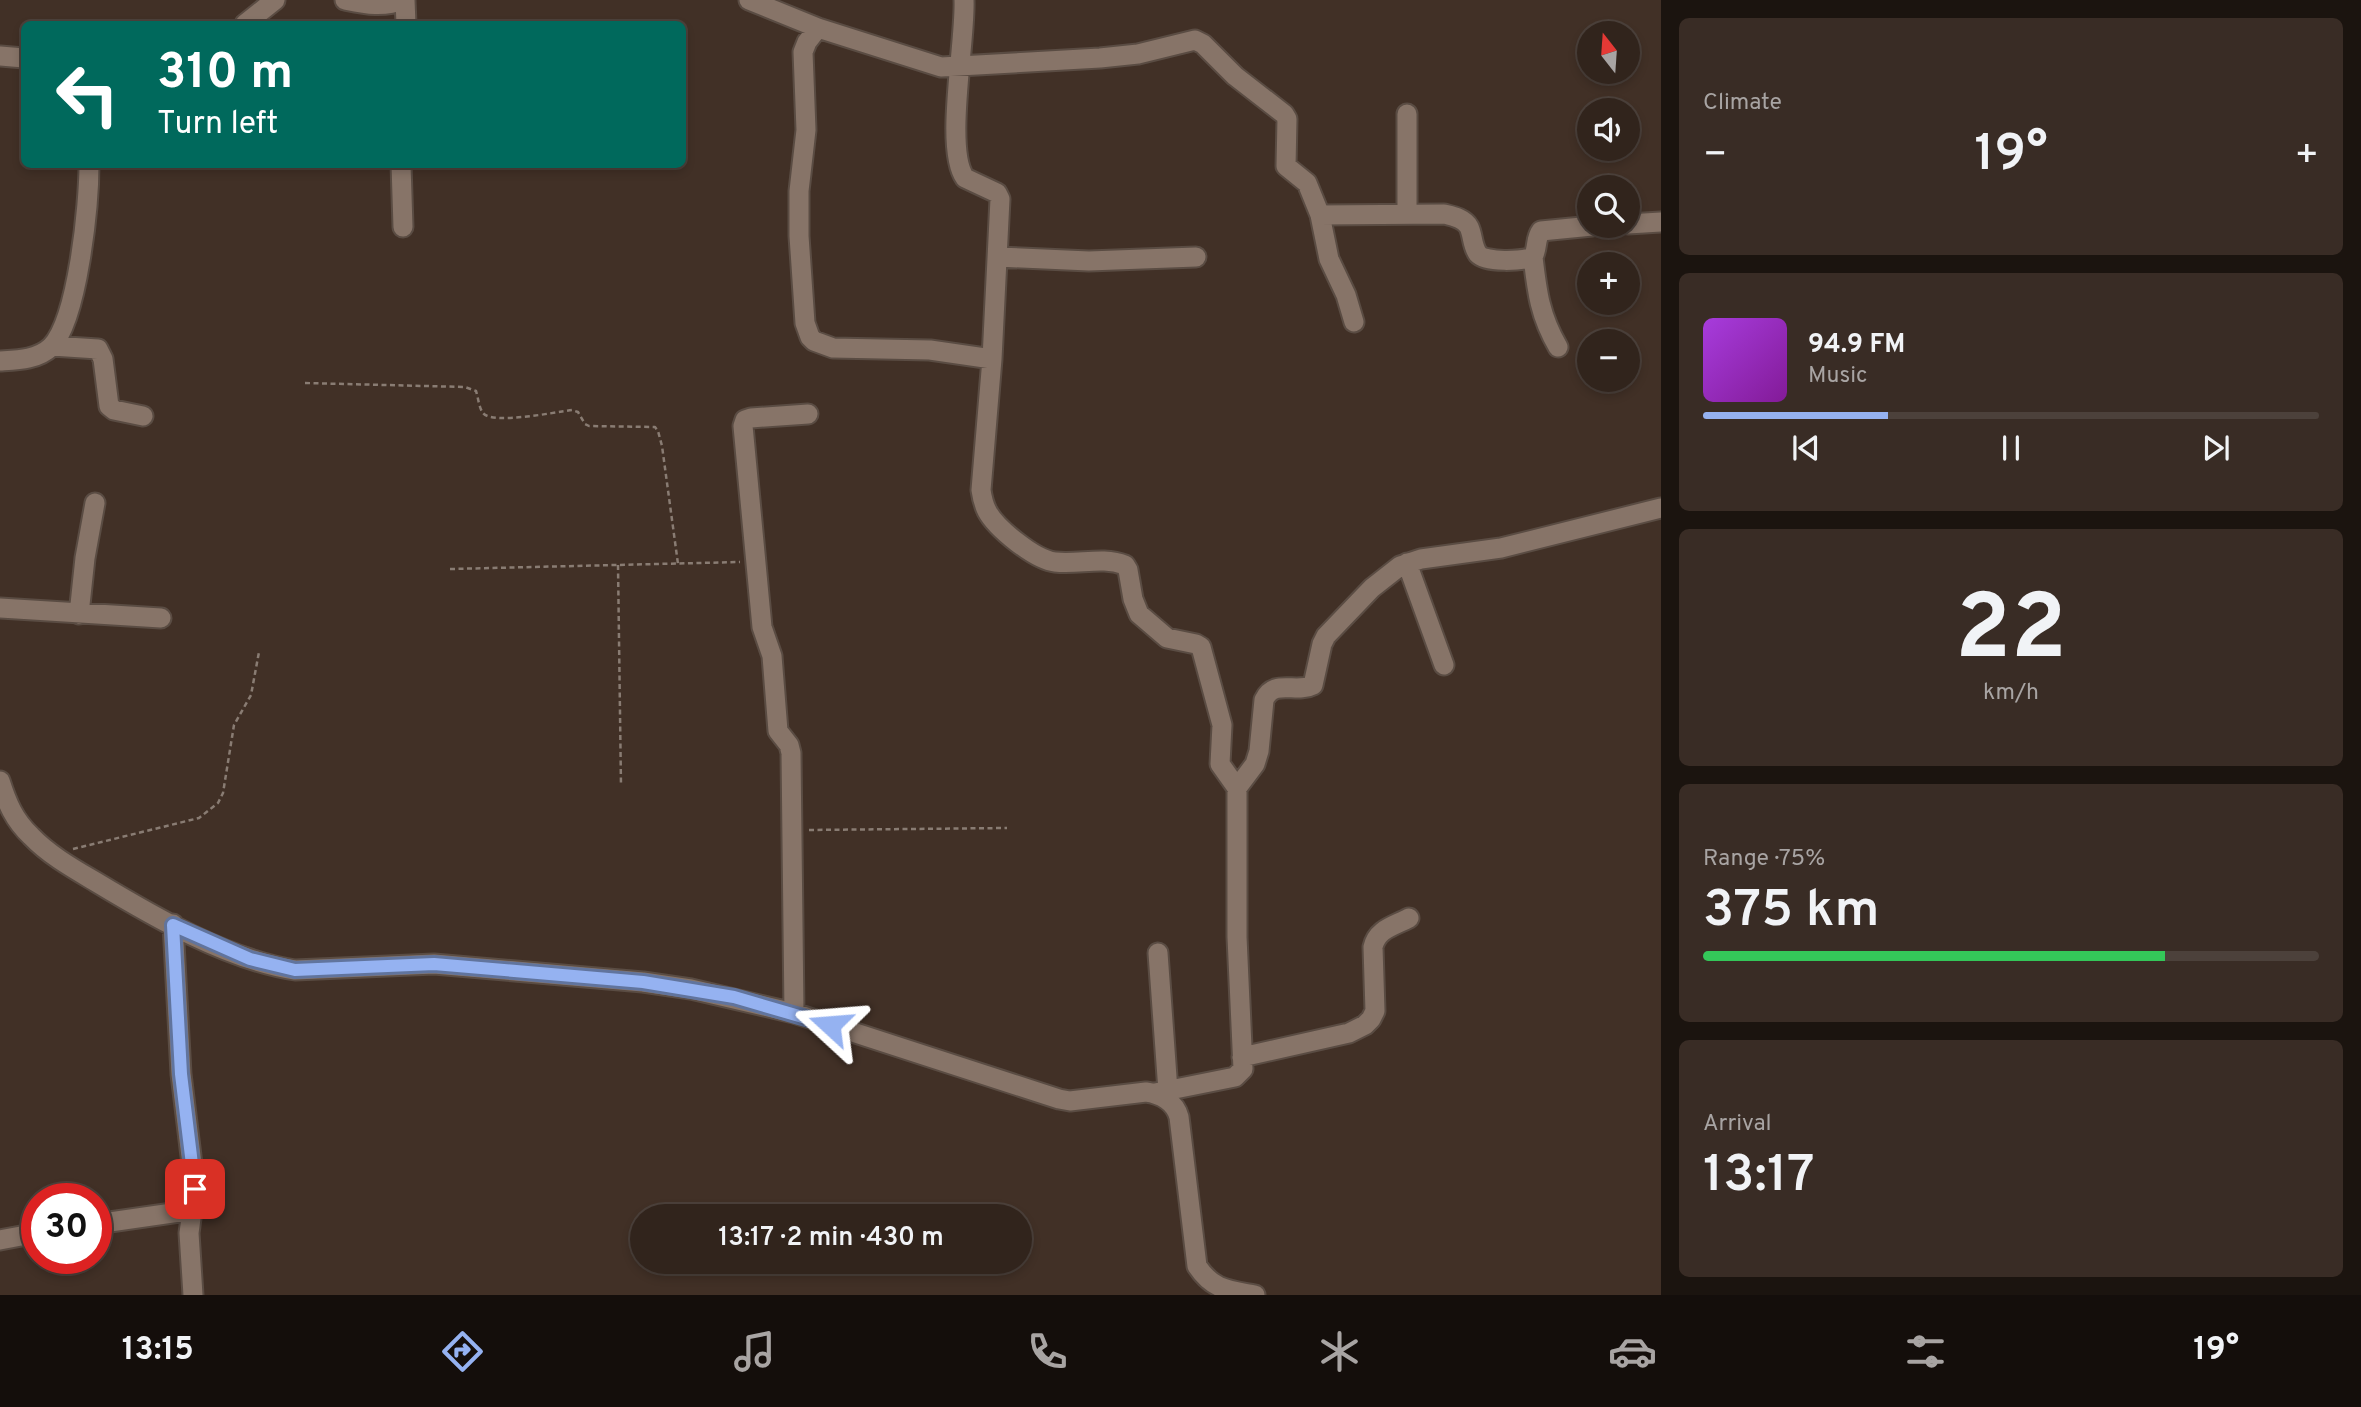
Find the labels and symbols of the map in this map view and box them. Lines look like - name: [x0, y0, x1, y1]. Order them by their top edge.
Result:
- north arrow: [1577, 21, 1640, 84]
- position arrow: [793, 988, 867, 1062]
- pin: [165, 1159, 225, 1219]
- speed limit sign: 30: [21, 1183, 112, 1274]

